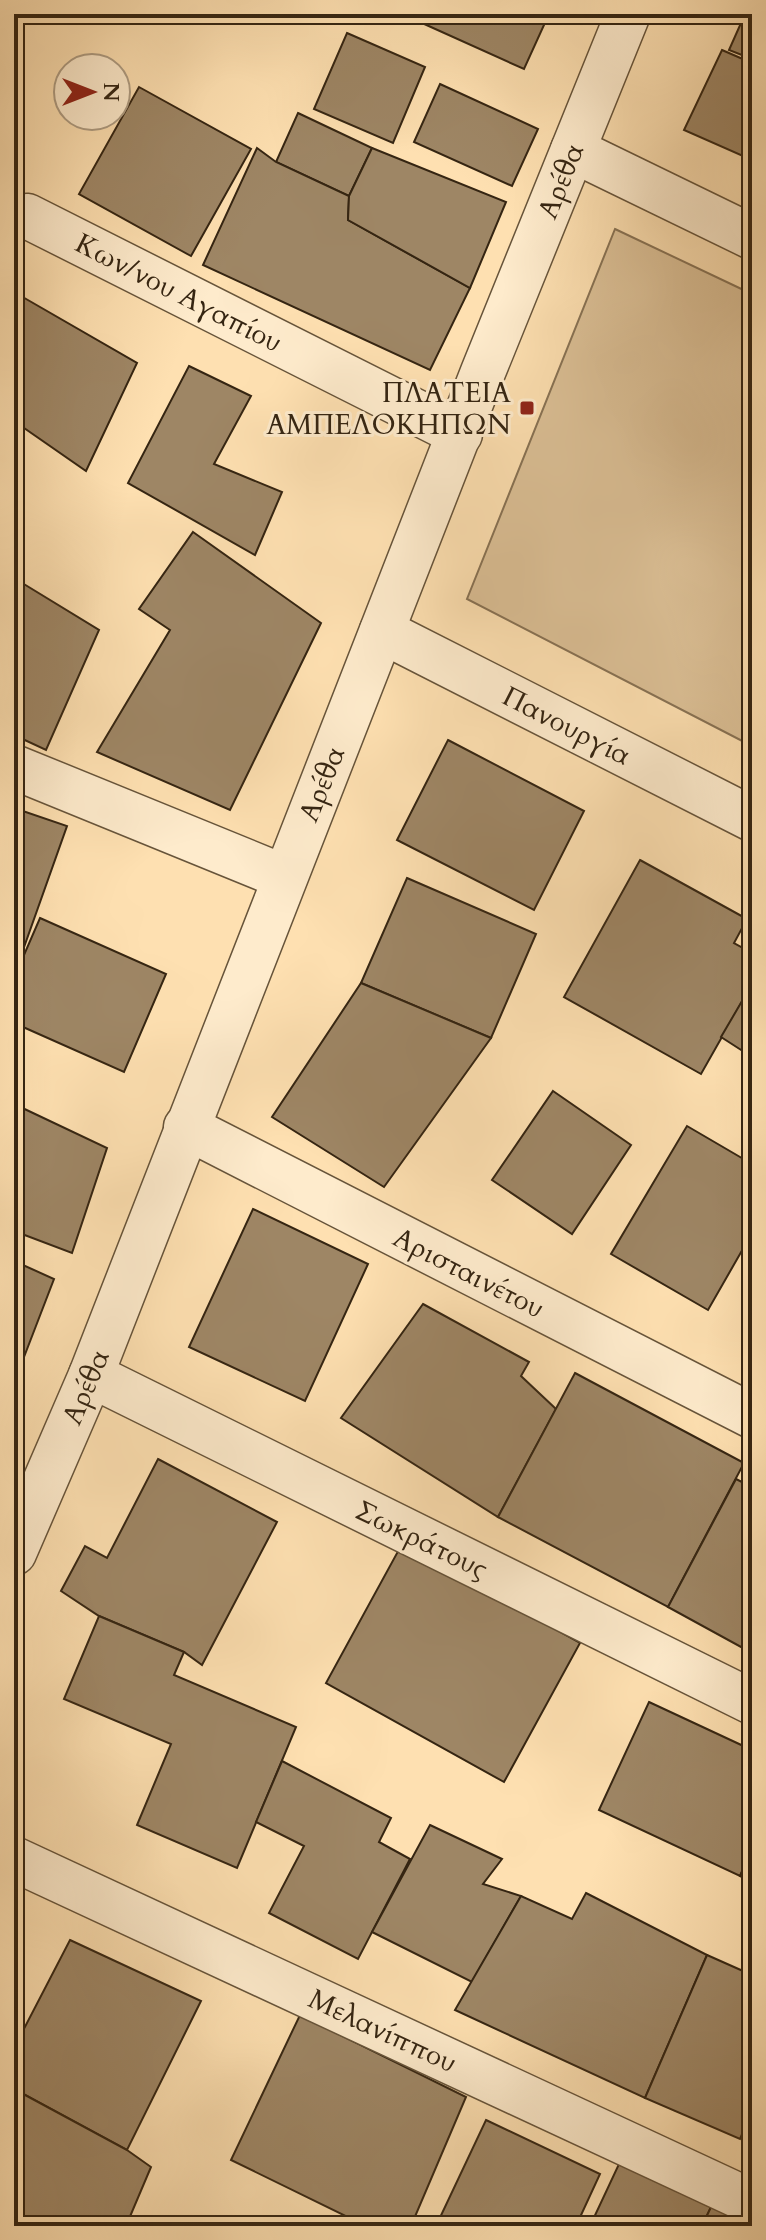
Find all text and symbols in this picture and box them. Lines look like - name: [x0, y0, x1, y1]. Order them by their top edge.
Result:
- north arrow: [52, 52, 132, 132]
- text: N: [96, 82, 126, 102]
- street label: Αρέθα: [529, 138, 593, 225]
- street label: Κων/νου Αγαπίου: [69, 224, 288, 361]
- place label: ΠΛΑΤΕΙΑ ΑΜΠΕΛΟΚΗΠΩΝ: [266, 374, 511, 444]
- marker: ΠΛΑΤΕΙΑ ΑΜΠΕΛΟΚΗΠΩΝ: [518, 399, 536, 417]
- street label: Πανουργία: [496, 677, 637, 774]
- street label: Αρέθα: [290, 741, 354, 828]
- street label: Αρισταινέτου: [386, 1218, 551, 1327]
- street label: Αρέθα: [53, 1344, 119, 1431]
- street label: Σωκράτους: [349, 1492, 494, 1588]
- street label: Μελανίππου: [302, 1980, 463, 2082]

